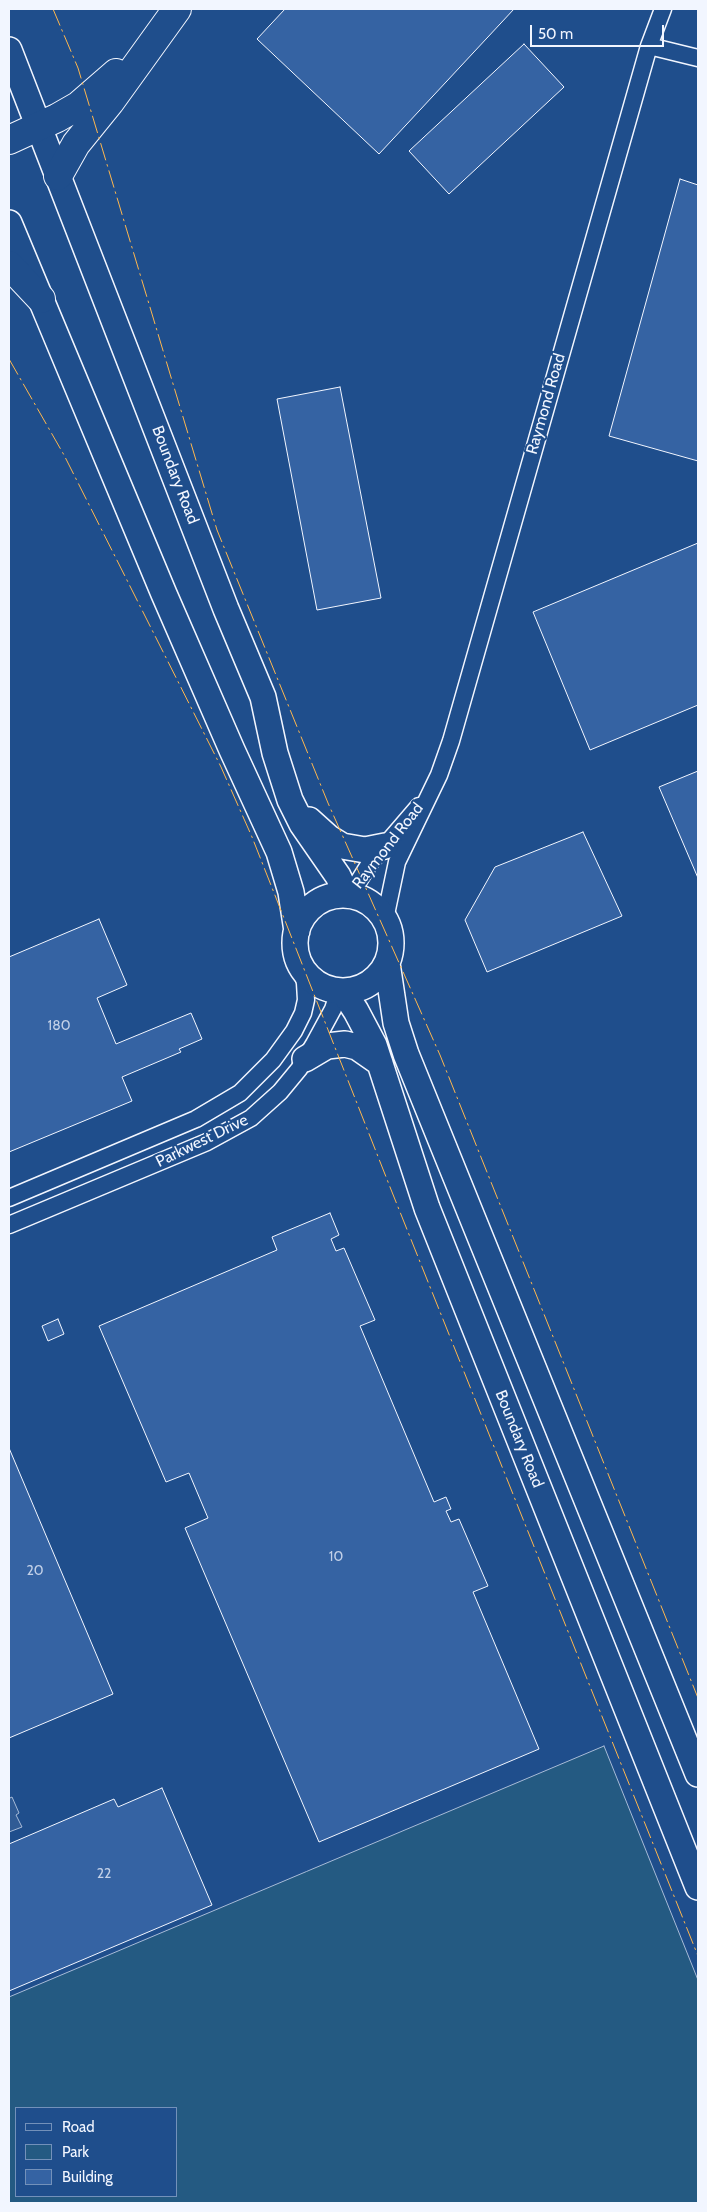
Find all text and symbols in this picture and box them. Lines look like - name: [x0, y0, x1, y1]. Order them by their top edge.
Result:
- scale bar: [532, 15, 666, 47]
- text: 50 m: [538, 25, 573, 43]
- street label: Raymond Road: [522, 351, 570, 457]
- street label: Boundary Road: [147, 423, 203, 527]
- street label: Raymond Road: [348, 799, 428, 893]
- house number: 180: [48, 1018, 70, 1034]
- street label: Parkwest Drive: [153, 1110, 251, 1172]
- street label: Boundary Road: [491, 1387, 547, 1491]
- house number: 10: [329, 1549, 343, 1565]
- house number: 20: [26, 1563, 44, 1579]
- house number: 22: [97, 1866, 111, 1882]
- legend: [15, 2107, 178, 2197]
- text: Road: [62, 2118, 95, 2136]
- text: Park: [62, 2143, 89, 2161]
- text: Building: [62, 2168, 113, 2186]

